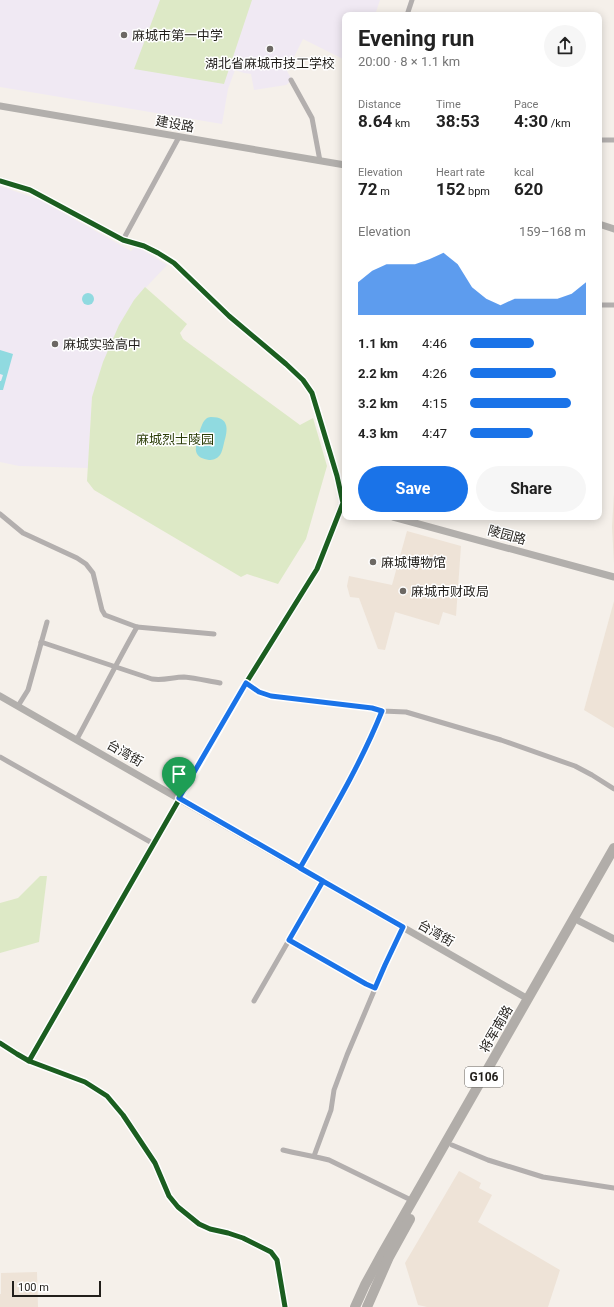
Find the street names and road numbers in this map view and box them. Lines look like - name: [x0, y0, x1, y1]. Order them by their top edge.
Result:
- street label: 建设路: [154, 113, 196, 135]
- street label: 陵园路: [486, 523, 528, 547]
- street label: 台湾街: [104, 737, 146, 769]
- street label: 台湾街: [415, 917, 457, 949]
- street label: 将军南路: [477, 1003, 515, 1055]
- road number: G106: [465, 1067, 503, 1087]

